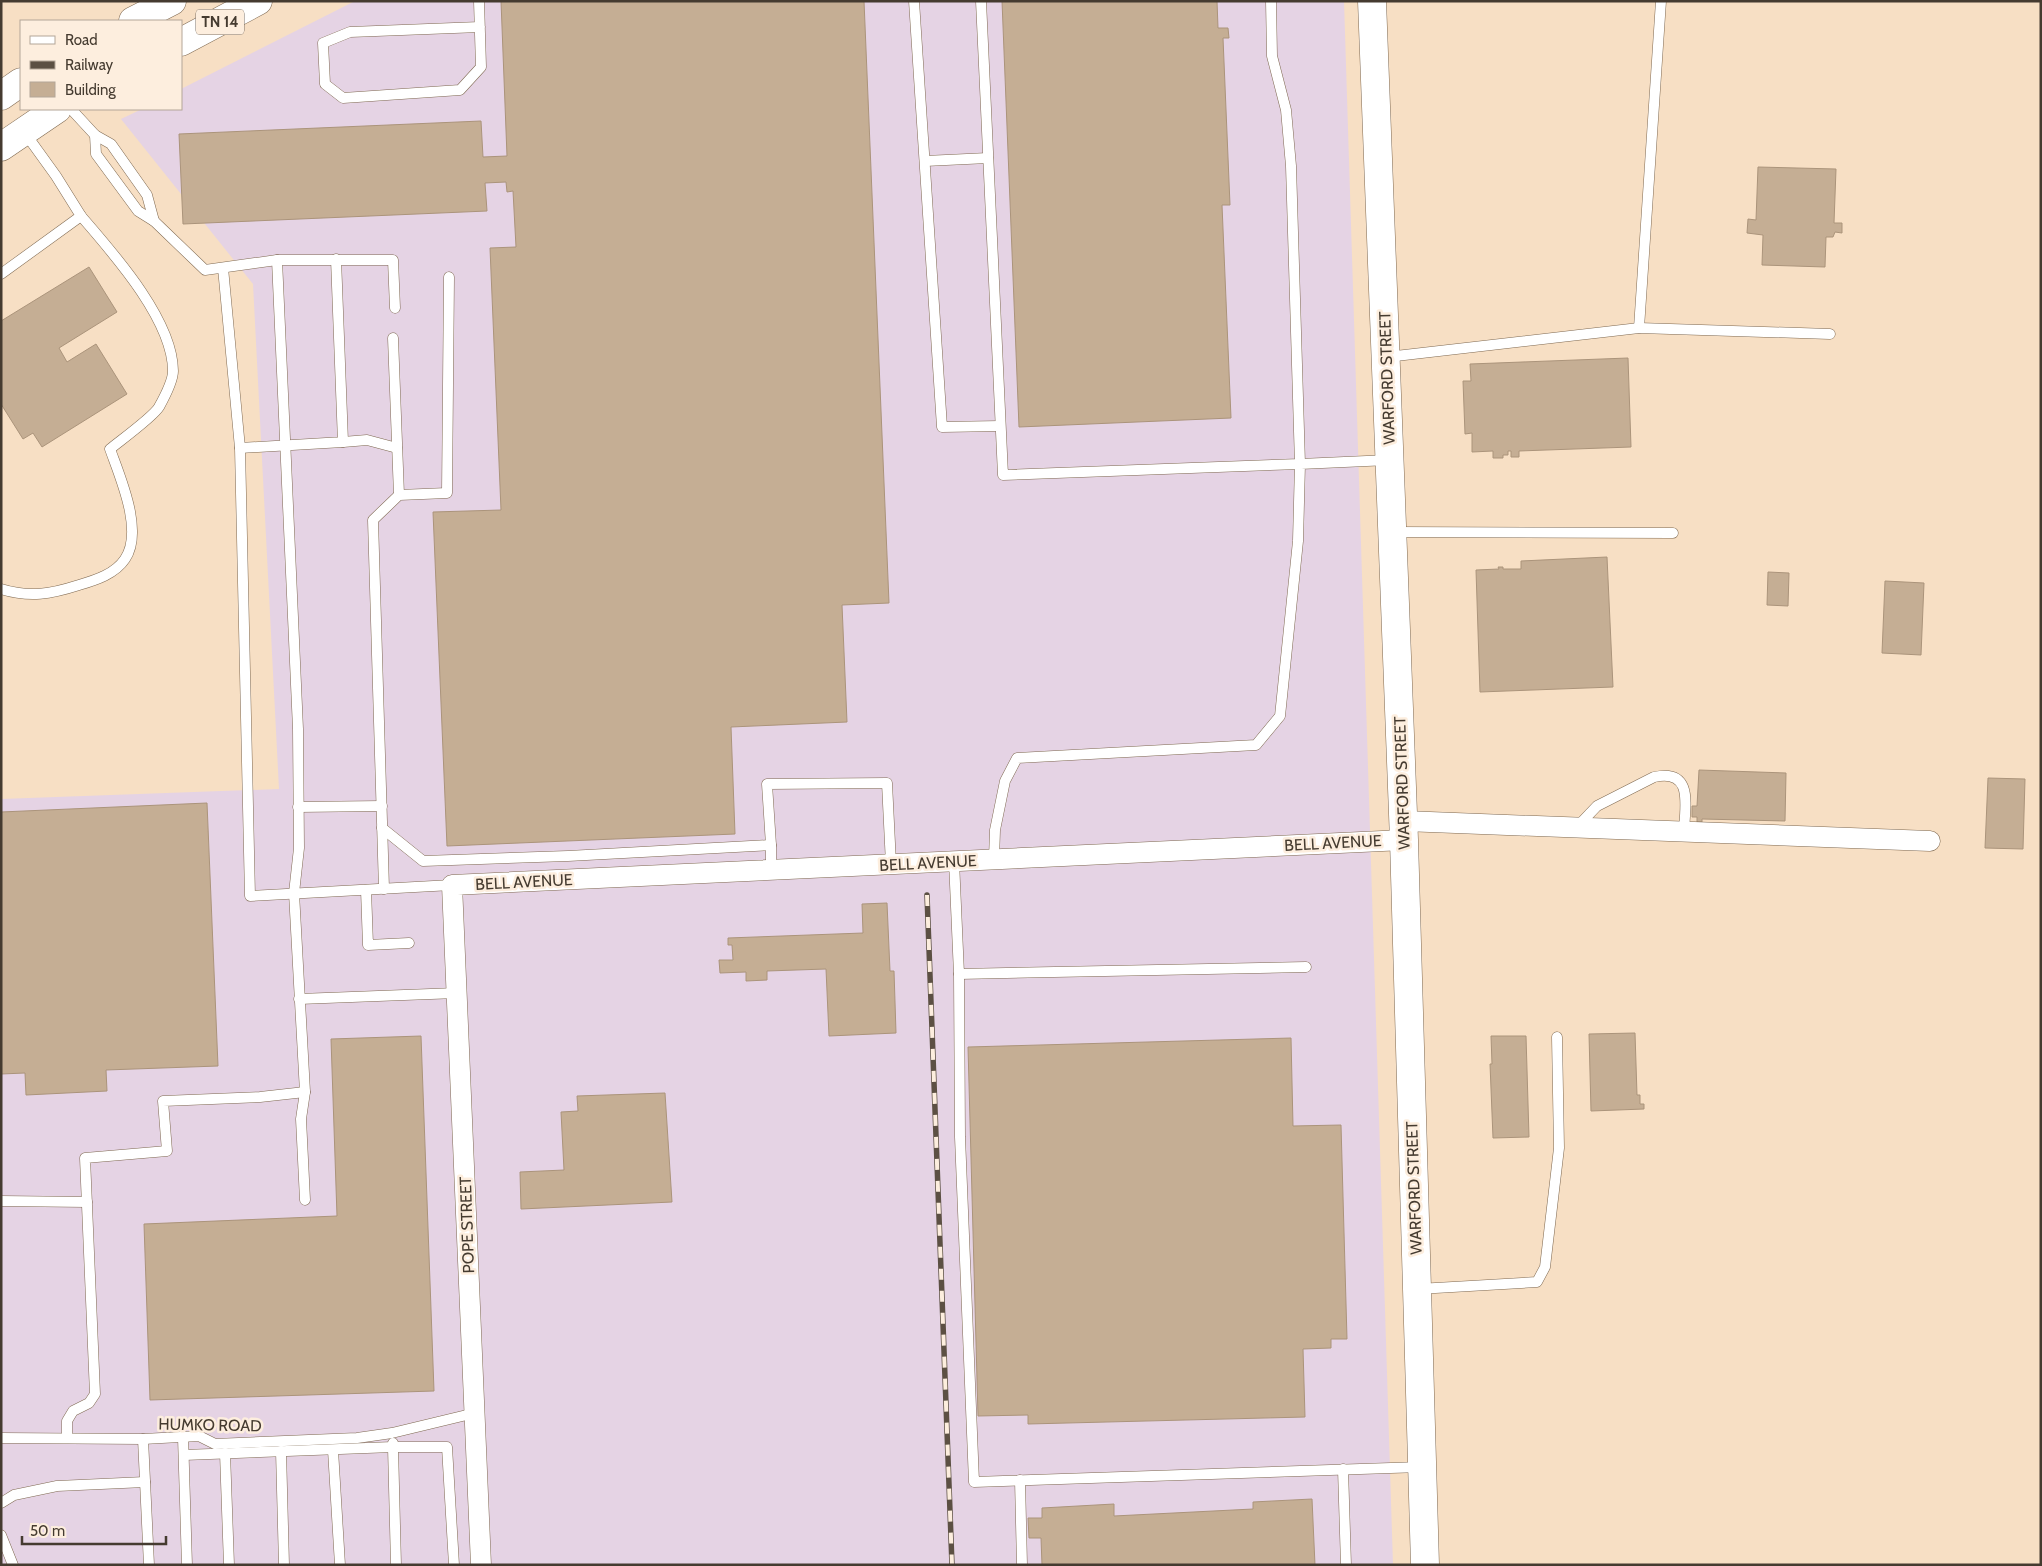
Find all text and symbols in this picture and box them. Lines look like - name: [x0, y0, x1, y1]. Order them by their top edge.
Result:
- road number: TN 14: [196, 10, 244, 34]
- legend: [20, 20, 182, 110]
- text: Road: [65, 31, 98, 49]
- text: Railway: [65, 56, 114, 74]
- text: Building: [65, 81, 116, 99]
- street label: WARFORD STREET: [1375, 311, 1399, 445]
- street label: WARFORD STREET: [1390, 716, 1414, 850]
- street label: BELL AVENUE: [1284, 831, 1382, 855]
- street label: BELL AVENUE: [879, 851, 977, 875]
- street label: BELL AVENUE: [475, 870, 573, 894]
- street label: WARFORD STREET: [1402, 1121, 1426, 1255]
- street label: POPE STREET: [456, 1176, 478, 1274]
- street label: HUMKO ROAD: [158, 1415, 262, 1435]
- scale bar: [22, 1514, 166, 1546]
- text: 50 m: [30, 1522, 65, 1540]

